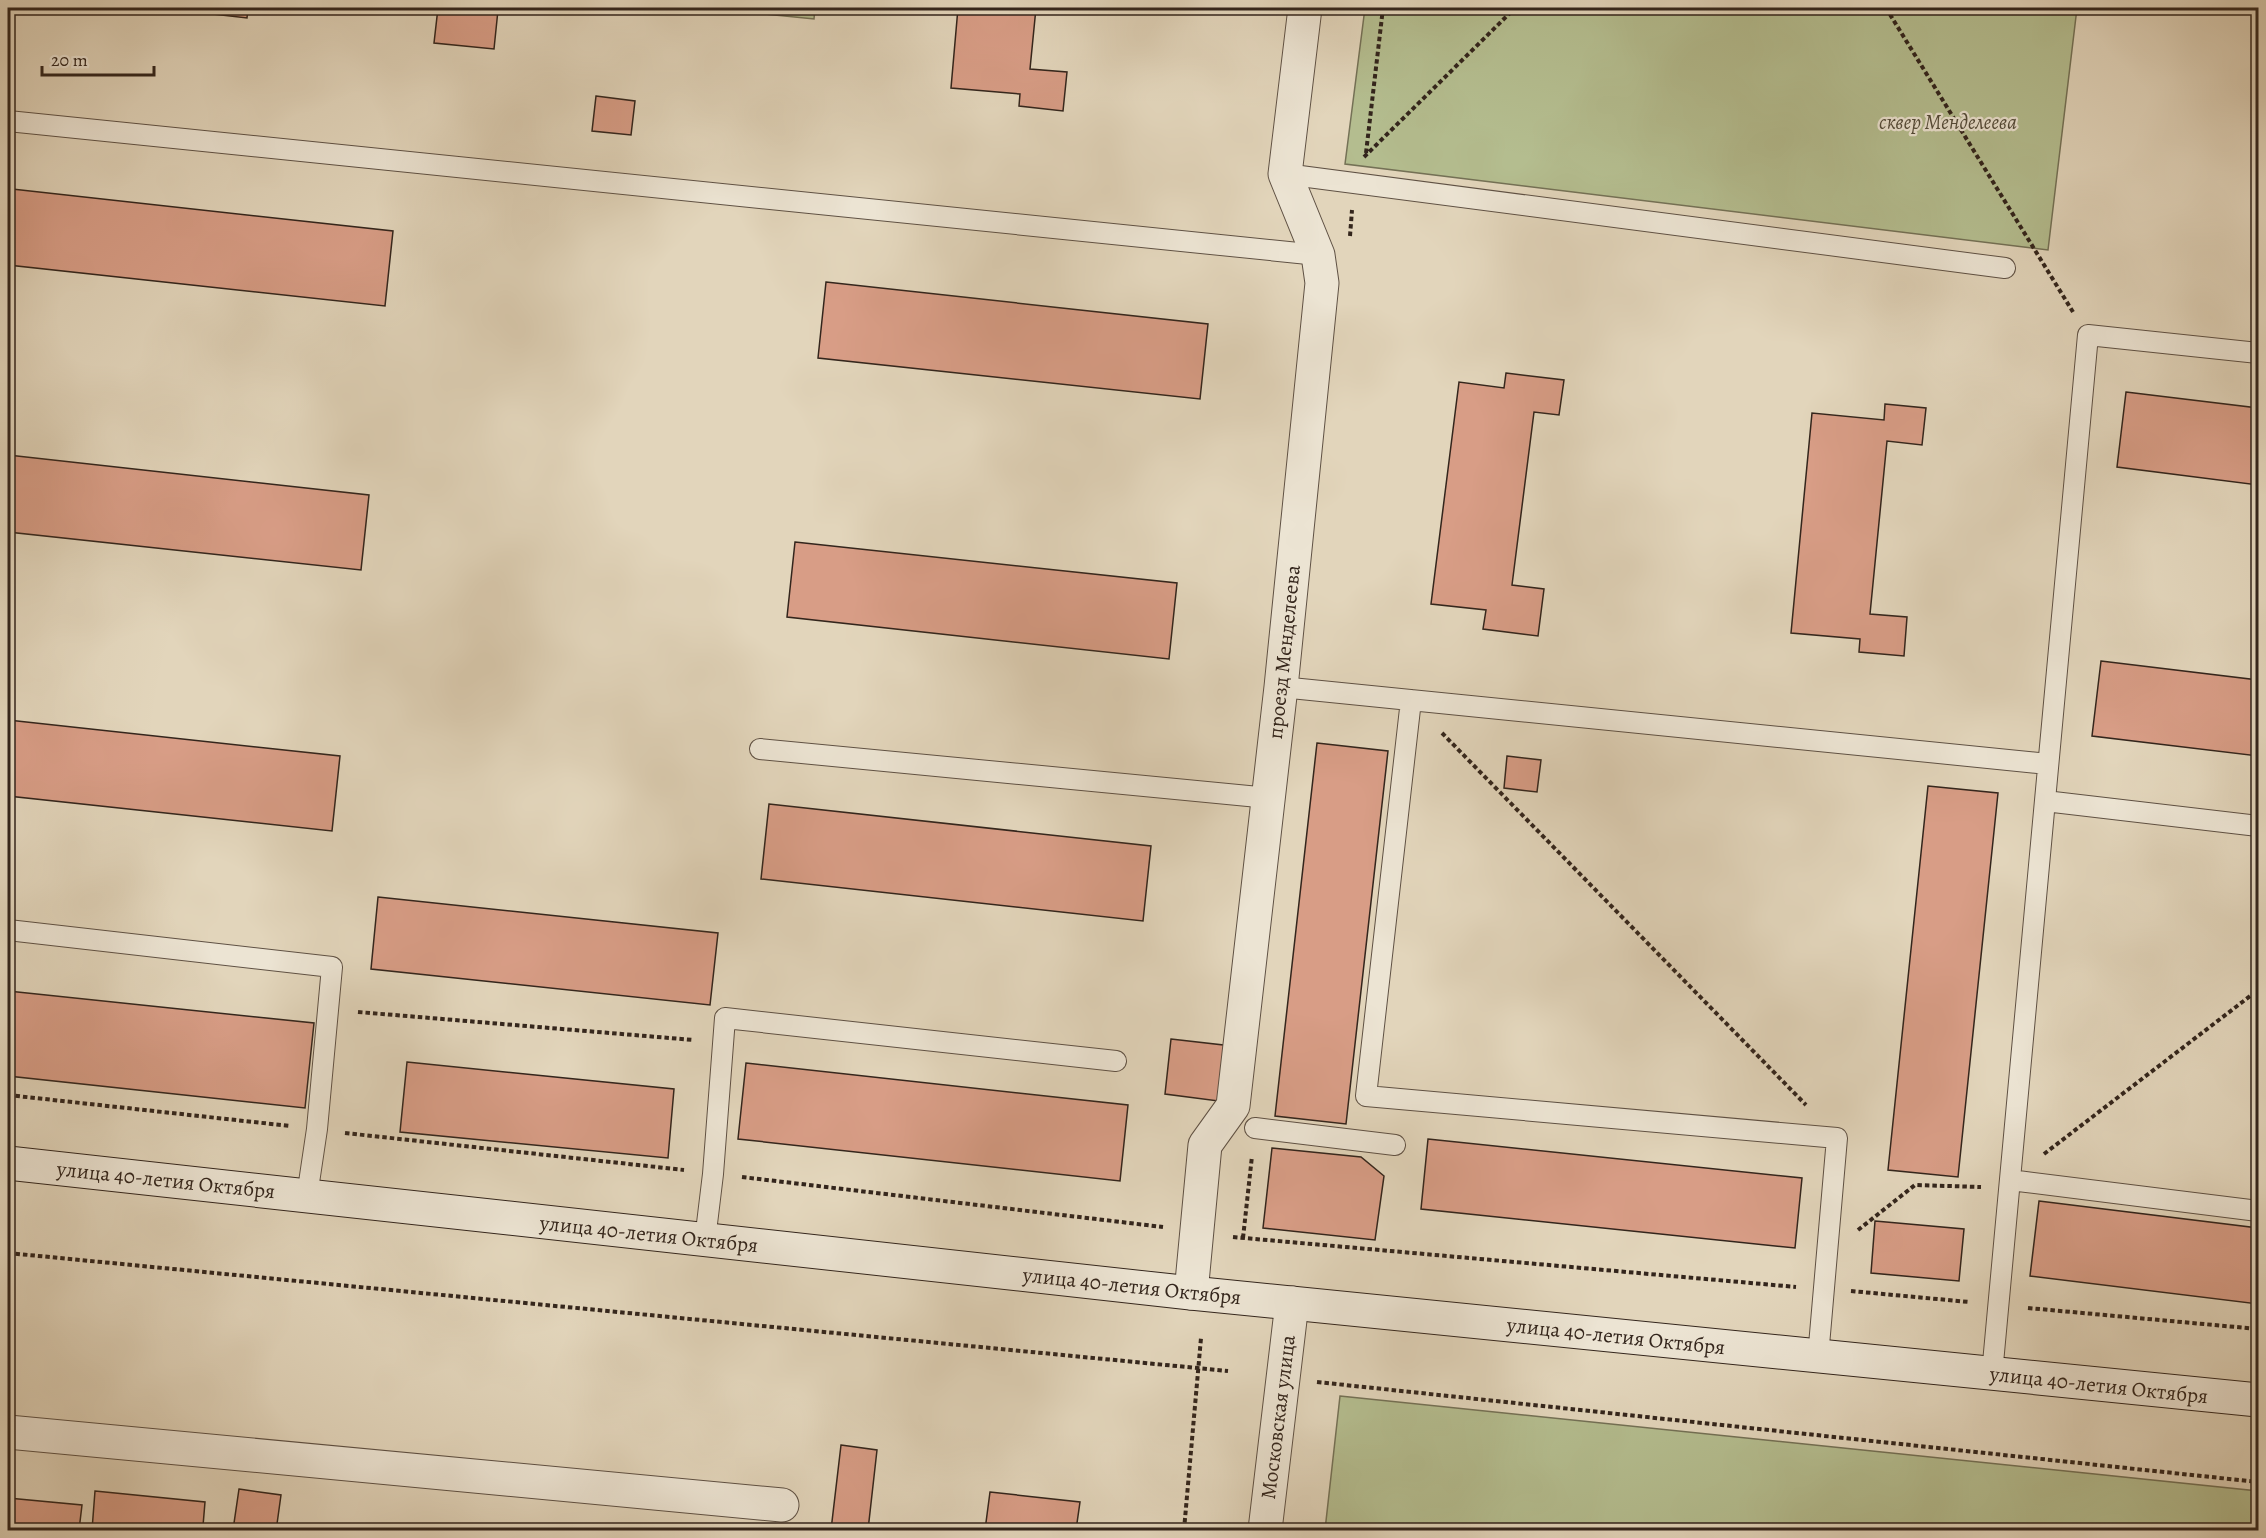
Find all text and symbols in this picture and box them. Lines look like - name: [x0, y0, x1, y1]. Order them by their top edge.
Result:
- scale bar: [42, 39, 154, 77]
- text: 20 m: [51, 48, 88, 72]
- park label: сквер Менделеева: [1879, 108, 2017, 136]
- street label: проезд Менделеева: [1261, 563, 1307, 740]
- street label: улица 40-летия Октября: [55, 1155, 276, 1205]
- street label: улица 40-летия Октября: [538, 1209, 759, 1259]
- street label: улица 40-летия Октября: [1021, 1261, 1242, 1311]
- street label: улица 40-летия Октября: [1505, 1311, 1726, 1361]
- street label: Московская улица: [1254, 1333, 1302, 1501]
- street label: улица 40-летия Октября: [1988, 1360, 2209, 1410]

